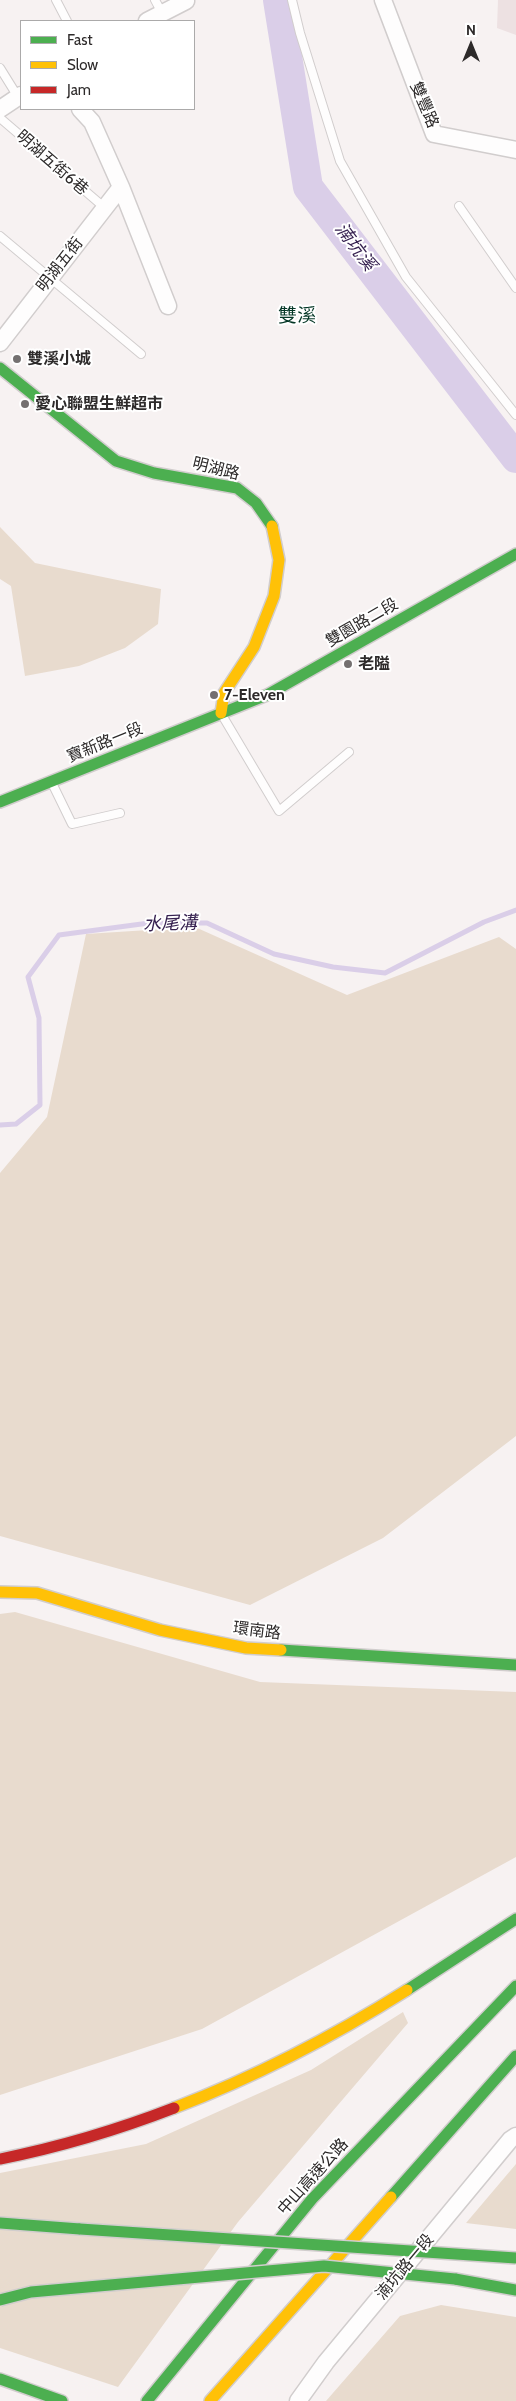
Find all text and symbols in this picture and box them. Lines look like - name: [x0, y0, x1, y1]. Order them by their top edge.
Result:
- legend: [20, 20, 195, 110]
- north arrow: [446, 20, 496, 70]
- text: N: [466, 21, 476, 39]
- text: Fast: [67, 31, 92, 49]
- text: Slow: [67, 56, 98, 74]
- street label: 雙豐路: [406, 79, 442, 131]
- text: Jam: [67, 81, 91, 99]
- street label: 明湖五街6巷: [12, 127, 92, 199]
- water label: 湳坑溪: [330, 219, 380, 275]
- street label: 明湖五街: [33, 234, 87, 296]
- district label: 雙溪: [278, 305, 316, 327]
- place label: 雙溪小城: [27, 349, 91, 369]
- marker: 雙溪小城: [11, 353, 23, 365]
- place label: 愛心聯盟生鮮超市: [35, 394, 163, 414]
- marker: 愛心聯盟生鮮超市: [19, 398, 31, 410]
- street label: 明湖路: [190, 454, 242, 484]
- street label: 雙園路二段: [323, 595, 401, 651]
- place label: 老隘: [358, 654, 390, 674]
- marker: 老隘: [342, 658, 354, 670]
- place label: 7-Eleven: [224, 685, 285, 705]
- marker: 7-Eleven: [208, 689, 220, 701]
- street label: 寶新路一段: [64, 719, 146, 767]
- water label: 水尾溝: [143, 912, 197, 936]
- street label: 環南路: [232, 1619, 282, 1643]
- street label: 中山高速公路: [274, 2135, 352, 2219]
- street label: 湳坑路一段: [372, 2230, 438, 2304]

